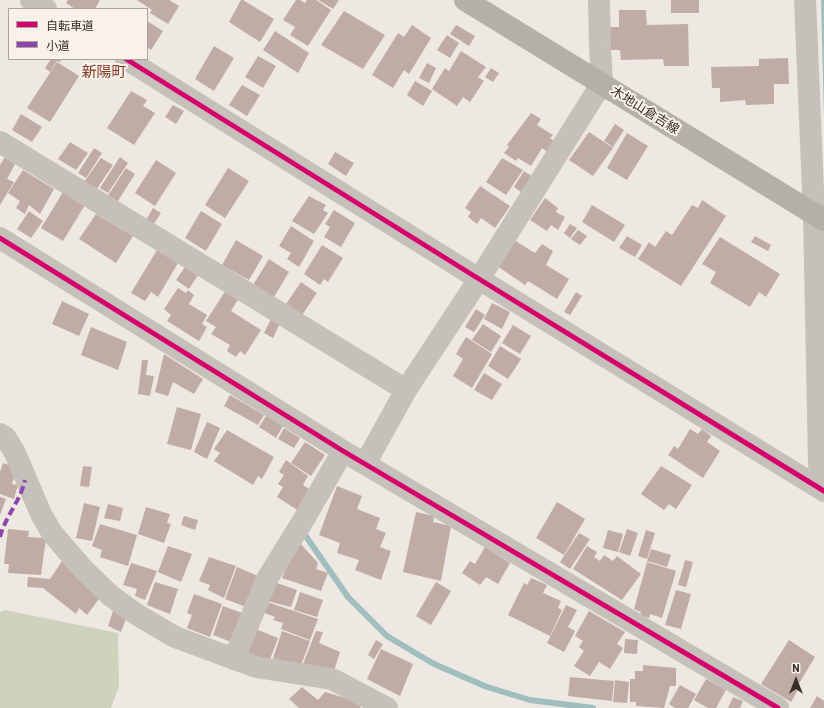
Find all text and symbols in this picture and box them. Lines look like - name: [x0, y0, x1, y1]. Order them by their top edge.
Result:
- legend: [8, 8, 148, 60]
- text: 自転車道: [46, 18, 94, 32]
- text: 小道: [46, 38, 70, 52]
- district label: 新陽町: [82, 63, 126, 81]
- street label: 木地山倉吉線: [608, 83, 682, 137]
- north arrow: [776, 660, 816, 700]
- text: N: [792, 661, 800, 674]

